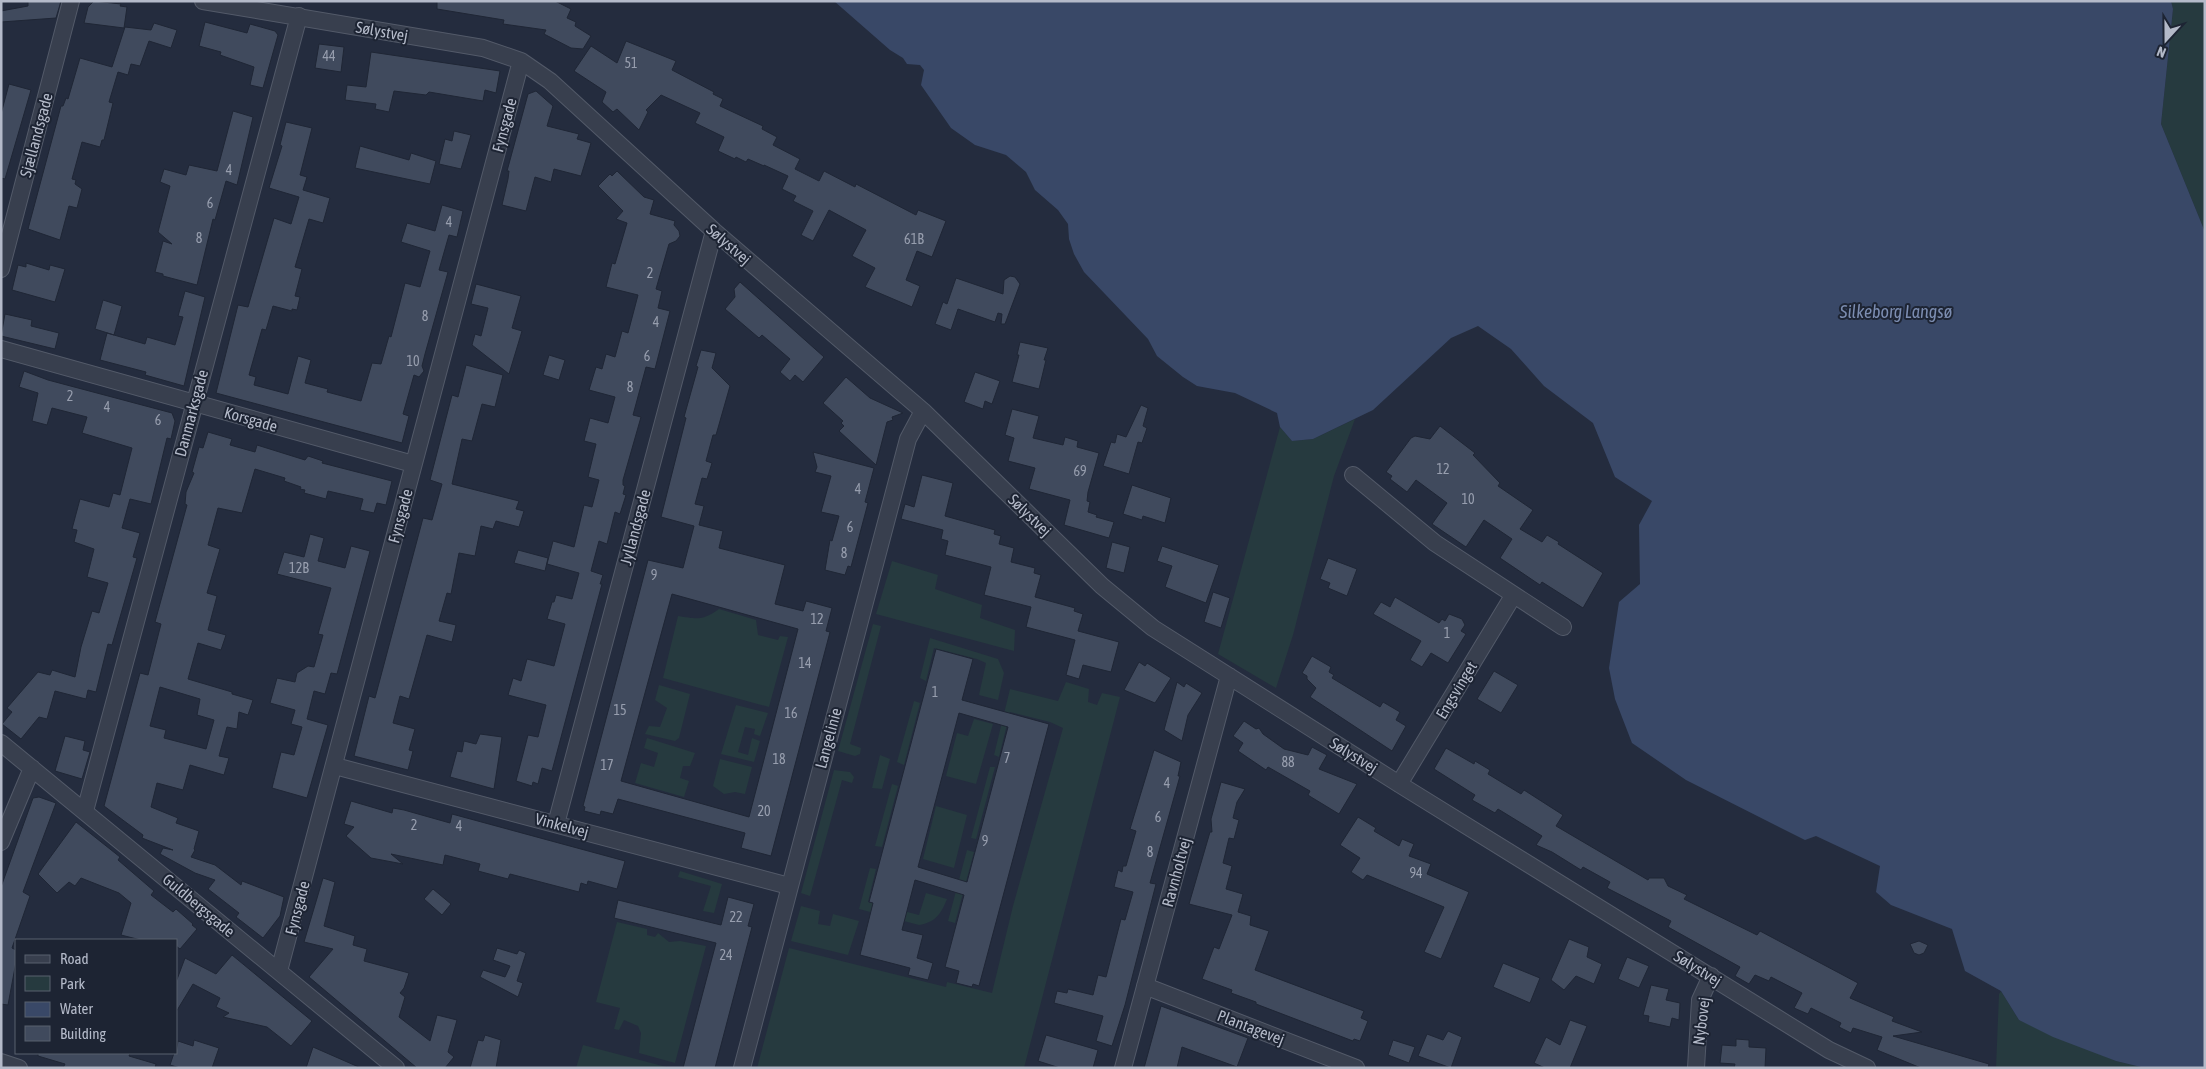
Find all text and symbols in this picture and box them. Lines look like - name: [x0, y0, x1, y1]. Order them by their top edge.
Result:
- north arrow: [2141, 15, 2191, 65]
- street label: Sølystvej: [354, 18, 409, 45]
- text: N: [2155, 43, 2168, 61]
- house number: 44: [322, 48, 336, 64]
- house number: 51: [624, 55, 638, 71]
- street label: Sjællandsgade: [16, 91, 57, 179]
- street label: Fynsgade: [488, 96, 521, 154]
- house number: 4: [226, 162, 233, 178]
- house number: 6: [207, 195, 214, 211]
- house number: 4: [446, 214, 453, 230]
- street label: Sølystvej: [703, 220, 755, 269]
- house number: 8: [196, 230, 203, 246]
- house number: 61B: [904, 231, 924, 247]
- house number: 2: [647, 265, 653, 281]
- water label: Silkeborg Langsø: [1839, 301, 1952, 322]
- house number: 8: [422, 308, 429, 324]
- house number: 4: [653, 314, 660, 330]
- house number: 6: [644, 348, 651, 364]
- house number: 10: [406, 353, 420, 369]
- street label: Danmarksgade: [171, 367, 212, 459]
- house number: 8: [627, 379, 634, 395]
- house number: 2: [67, 388, 73, 404]
- house number: 4: [104, 399, 111, 415]
- street label: Korsgade: [222, 403, 280, 436]
- house number: 6: [155, 412, 162, 428]
- house number: 12: [1436, 461, 1450, 477]
- house number: 69: [1073, 463, 1087, 479]
- house number: 4: [855, 481, 862, 497]
- street label: Fynsgade: [384, 487, 417, 545]
- street label: Jyllandsgade: [616, 487, 655, 567]
- street label: Sølystvej: [1004, 490, 1055, 540]
- house number: 10: [1461, 491, 1475, 507]
- house number: 6: [847, 519, 854, 535]
- house number: 8: [841, 545, 848, 561]
- house number: 12B: [289, 560, 309, 576]
- house number: 9: [651, 567, 657, 583]
- house number: 12: [810, 611, 824, 627]
- house number: 1: [1444, 625, 1450, 641]
- house number: 14: [798, 655, 812, 671]
- street label: Engsvinget: [1432, 658, 1481, 722]
- house number: 1: [932, 684, 938, 700]
- house number: 15: [613, 702, 627, 718]
- house number: 16: [784, 705, 798, 721]
- street label: Langelinie: [811, 706, 846, 770]
- street label: Sølystvej: [1326, 733, 1381, 777]
- house number: 7: [1004, 750, 1010, 766]
- house number: 18: [772, 751, 786, 767]
- house number: 88: [1281, 754, 1295, 770]
- house number: 17: [600, 757, 614, 773]
- house number: 4: [1164, 775, 1171, 791]
- house number: 20: [757, 803, 771, 819]
- street label: Vinkelvej: [533, 809, 591, 842]
- house number: 6: [1155, 809, 1162, 825]
- house number: 2: [411, 817, 417, 833]
- house number: 4: [456, 818, 463, 834]
- house number: 9: [982, 833, 988, 849]
- street label: Ravnholtvej: [1158, 835, 1195, 909]
- house number: 8: [1147, 844, 1154, 860]
- house number: 94: [1409, 865, 1423, 881]
- street label: Guldbergsgade: [159, 870, 239, 941]
- street label: Fynsgade: [281, 879, 314, 937]
- house number: 22: [729, 909, 743, 925]
- legend: [15, 939, 178, 1054]
- street label: Sølystvej: [1670, 946, 1725, 990]
- house number: 24: [719, 947, 733, 963]
- text: Road: [60, 950, 89, 967]
- text: Park: [60, 975, 85, 992]
- street label: Nybovej: [1689, 996, 1714, 1046]
- text: Water: [60, 1000, 93, 1017]
- street label: Plantagevej: [1215, 1006, 1287, 1049]
- text: Building: [60, 1025, 106, 1042]

